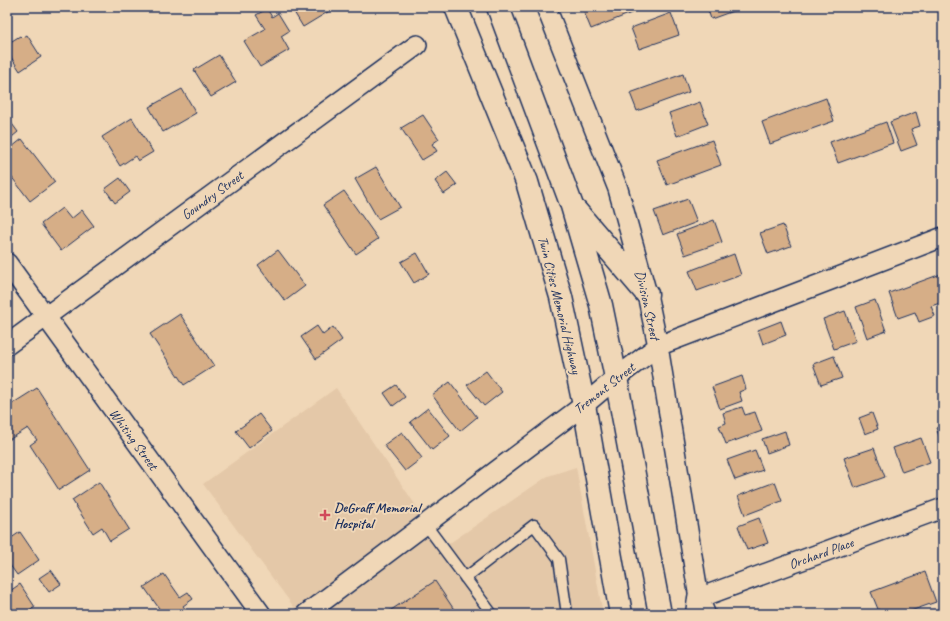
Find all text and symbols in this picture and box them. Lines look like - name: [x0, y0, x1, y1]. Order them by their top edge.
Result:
- street label: Goundry Street: [178, 167, 248, 223]
- street label: Twin Cities Memorial Highway: [534, 235, 585, 377]
- street label: Division Street: [631, 269, 664, 344]
- street label: Tremont Street: [570, 358, 639, 418]
- street label: Whiting Street: [106, 405, 162, 474]
- place label: DeGraff Memorial Hospital: [334, 499, 423, 532]
- marker: DeGraff Memorial Hospital: [319, 509, 331, 521]
- street label: Orchard Place: [787, 533, 857, 573]

